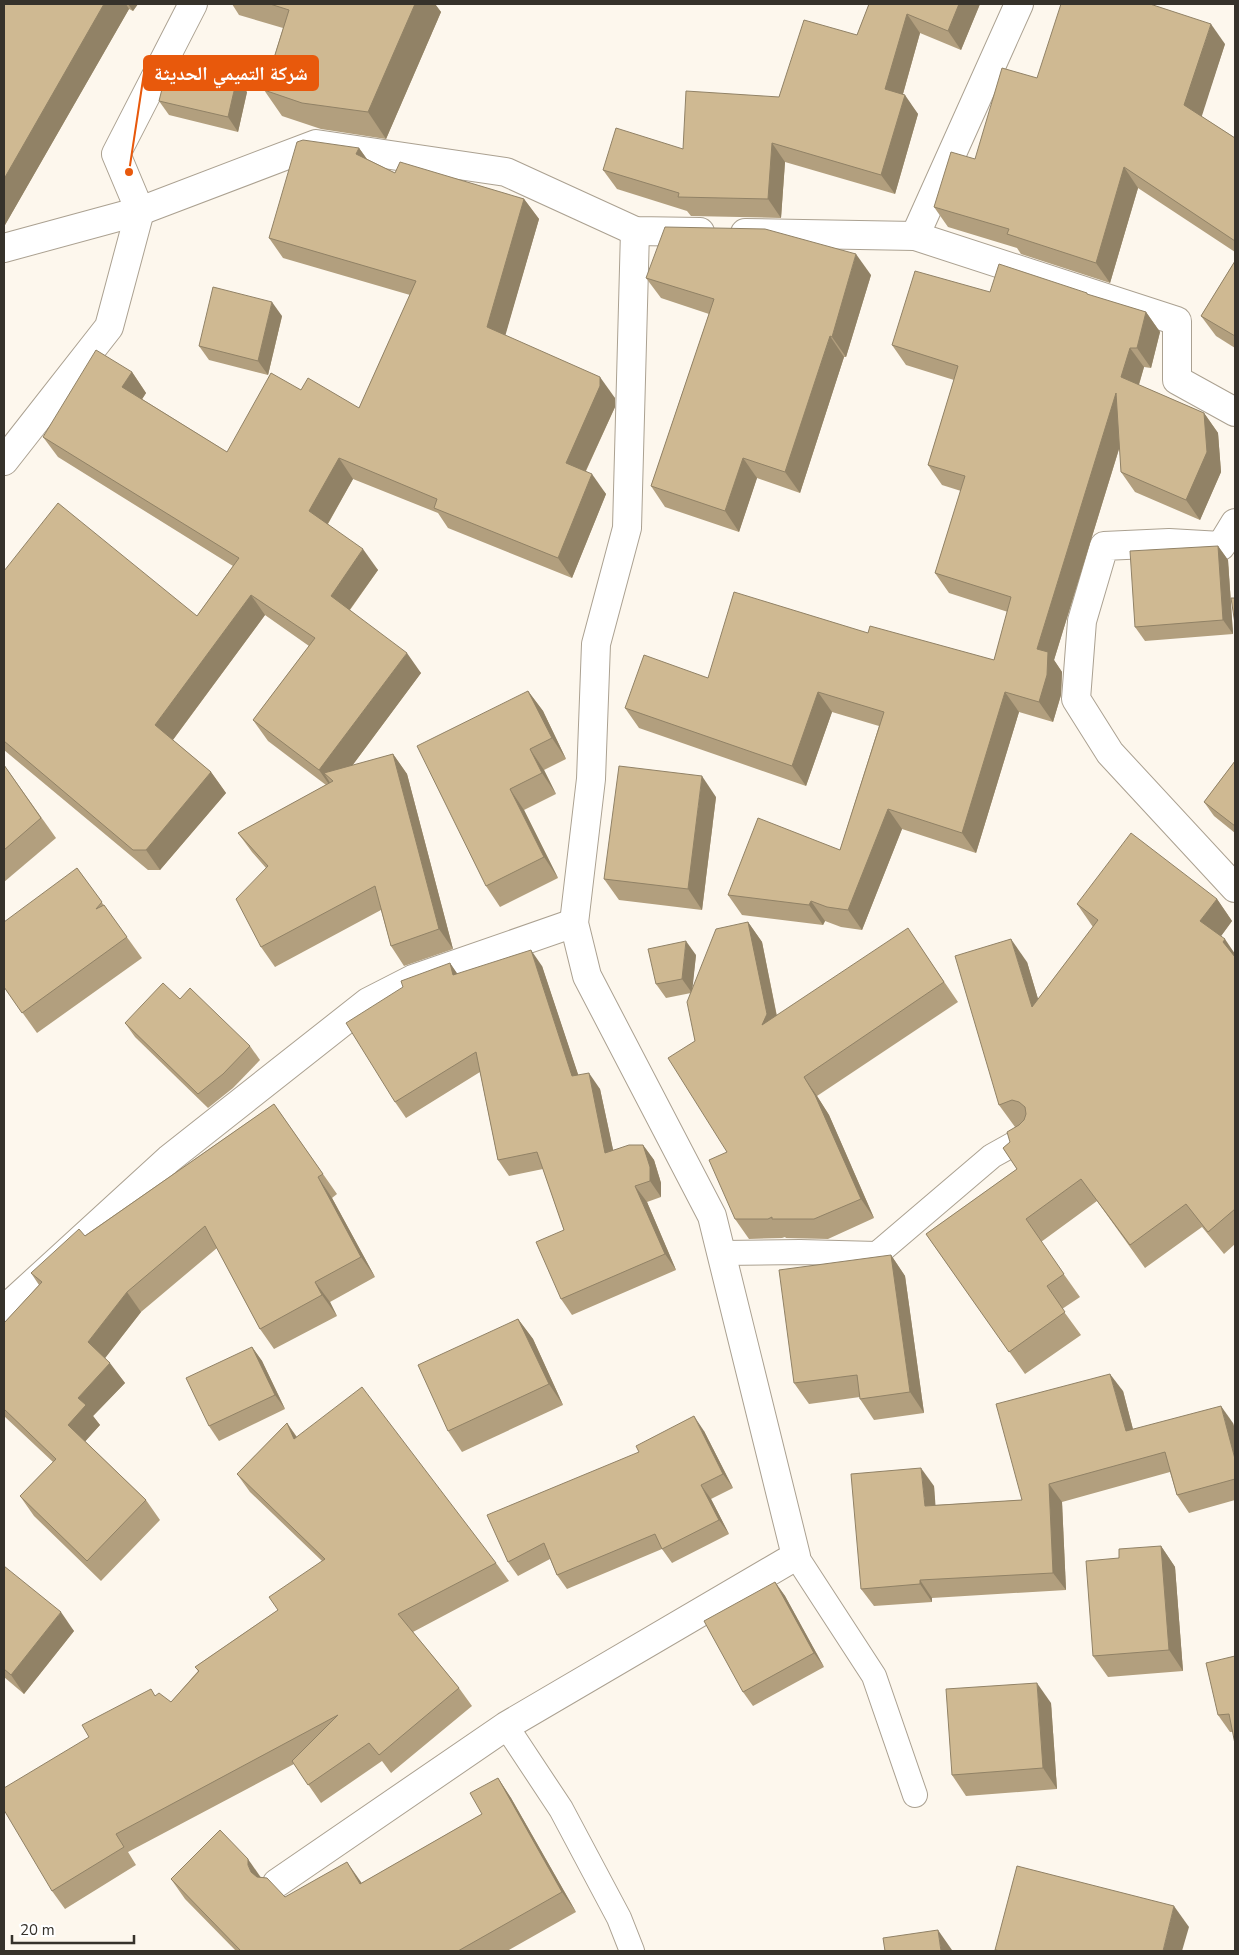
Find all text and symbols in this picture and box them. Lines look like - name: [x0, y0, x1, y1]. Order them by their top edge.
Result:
- callout: شركة التميمي الحديثة: [144, 56, 318, 90]
- text: شركة التميمي الحديثة: [154, 61, 308, 89]
- scale bar: [12, 1912, 135, 1944]
- text: 20 m: [20, 1920, 55, 1940]

